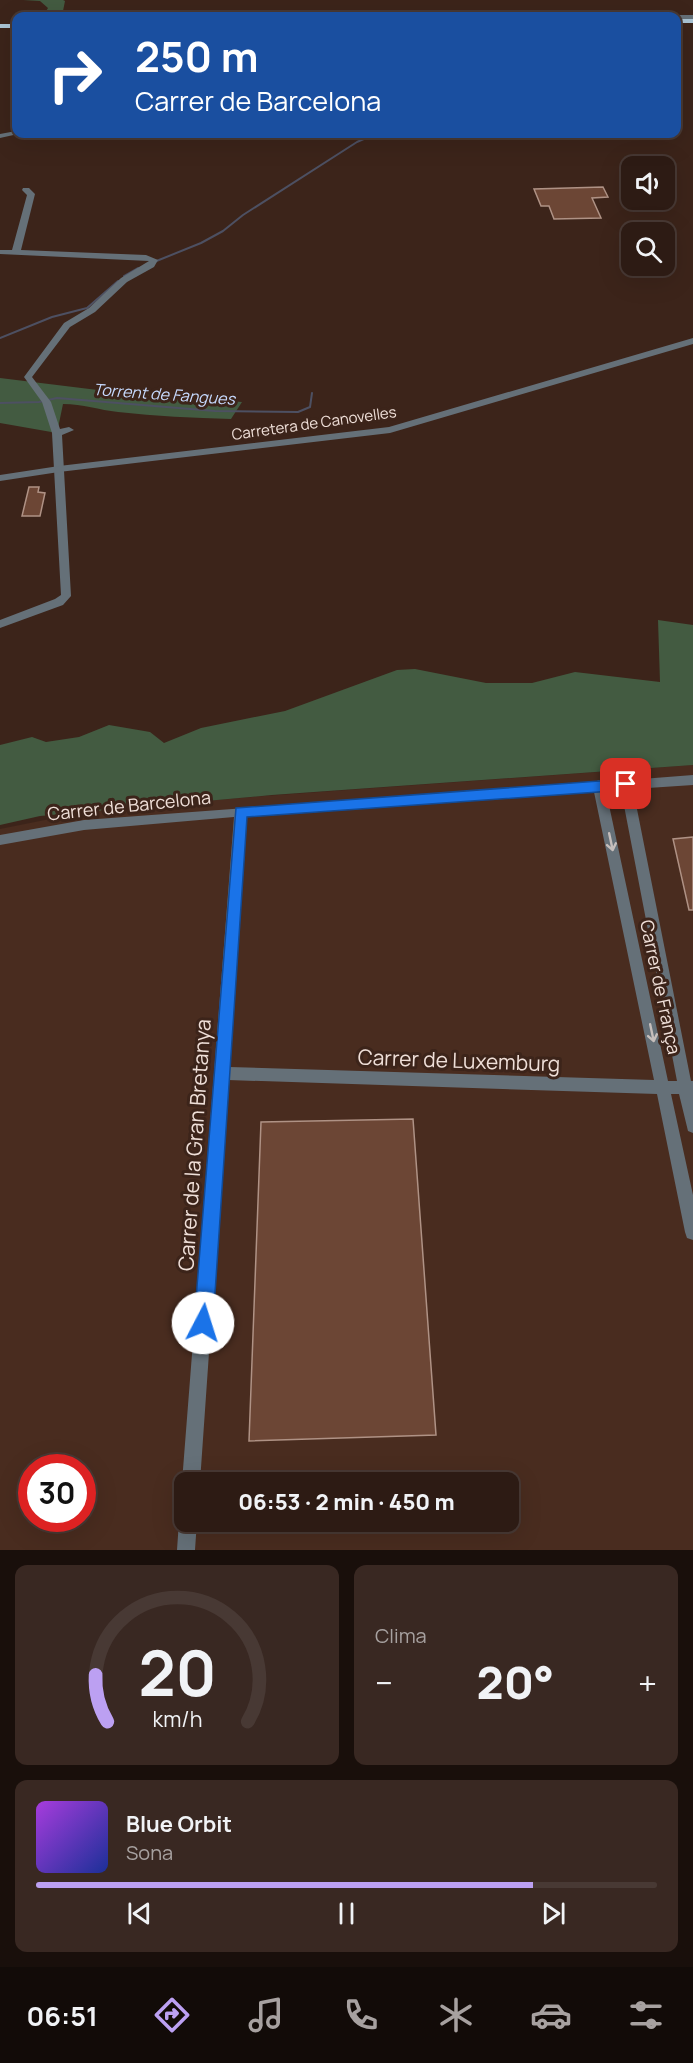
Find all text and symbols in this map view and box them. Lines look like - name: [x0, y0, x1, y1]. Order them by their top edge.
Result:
- text: 250 m: [135, 27, 258, 85]
- icon: right: [36, 36, 114, 114]
- text: Carrer de Barcelona: [135, 82, 381, 119]
- map controls: [621, 156, 675, 276]
- button: sound: [621, 156, 675, 210]
- button: search: [621, 222, 675, 276]
- water label: Torrent de Fangues: [92, 378, 237, 410]
- street label: Carretera de Canovelles: [230, 401, 398, 445]
- pin: [600, 758, 651, 809]
- icon: arrive: [609, 767, 642, 800]
- street label: Carrer de Barcelona: [46, 784, 212, 826]
- one-way arrow: [606, 832, 618, 851]
- street label: Carrer de França: [635, 918, 687, 1056]
- street label: Carrer de la Gran Bretanya: [171, 1018, 217, 1272]
- one-way arrow: [647, 1023, 658, 1042]
- street label: Carrer de Luxemburg: [357, 1042, 561, 1078]
- position arrow: [171, 1291, 235, 1355]
- speed limit sign: 30: [18, 1454, 96, 1532]
- text: 06:53 · 2 min · 450 m: [238, 1487, 455, 1517]
- text: Clima: [375, 1622, 427, 1649]
- text: 20: [138, 1629, 216, 1715]
- text: 20°: [477, 1651, 554, 1713]
- text: −: [375, 1660, 393, 1705]
- text: +: [638, 1660, 657, 1705]
- text: km/h: [152, 1704, 202, 1733]
- text: Blue Orbit: [126, 1809, 232, 1839]
- text: Sona: [126, 1839, 173, 1866]
- icon: previous: [123, 1897, 156, 1930]
- icon: pause: [330, 1897, 363, 1930]
- icon: next: [537, 1897, 570, 1930]
- icon: directions: [151, 1994, 193, 2036]
- icon: music: [245, 1994, 287, 2036]
- icon: phone: [340, 1994, 382, 2036]
- icon: climate: [435, 1994, 477, 2036]
- icon: car: [530, 1994, 572, 2036]
- icon: filters: [625, 1994, 667, 2036]
- text: 06:51: [26, 1997, 98, 2034]

